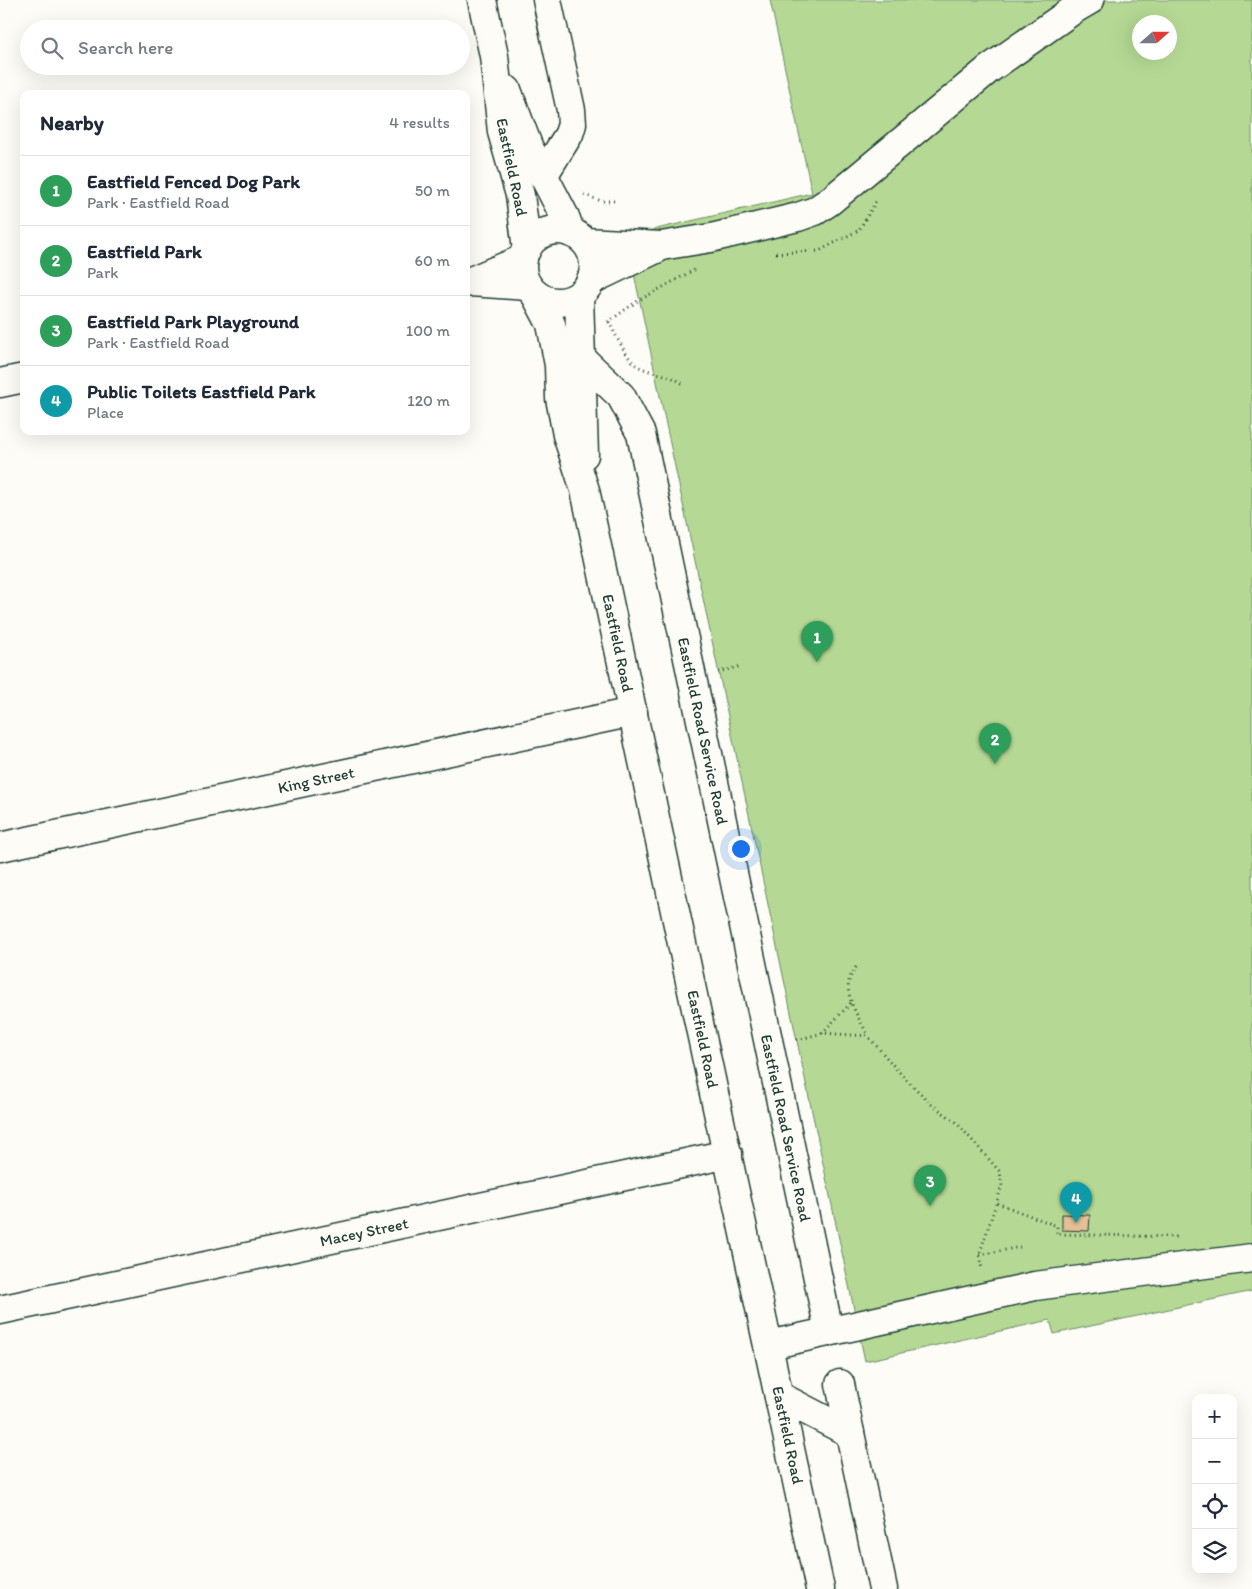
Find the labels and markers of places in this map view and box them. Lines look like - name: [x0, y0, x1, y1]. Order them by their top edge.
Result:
- pin: 1: [801, 621, 833, 662]
- pin: 2: [979, 723, 1011, 764]
- pin: 3: [914, 1165, 946, 1206]
- pin: 4: [1060, 1182, 1092, 1223]

